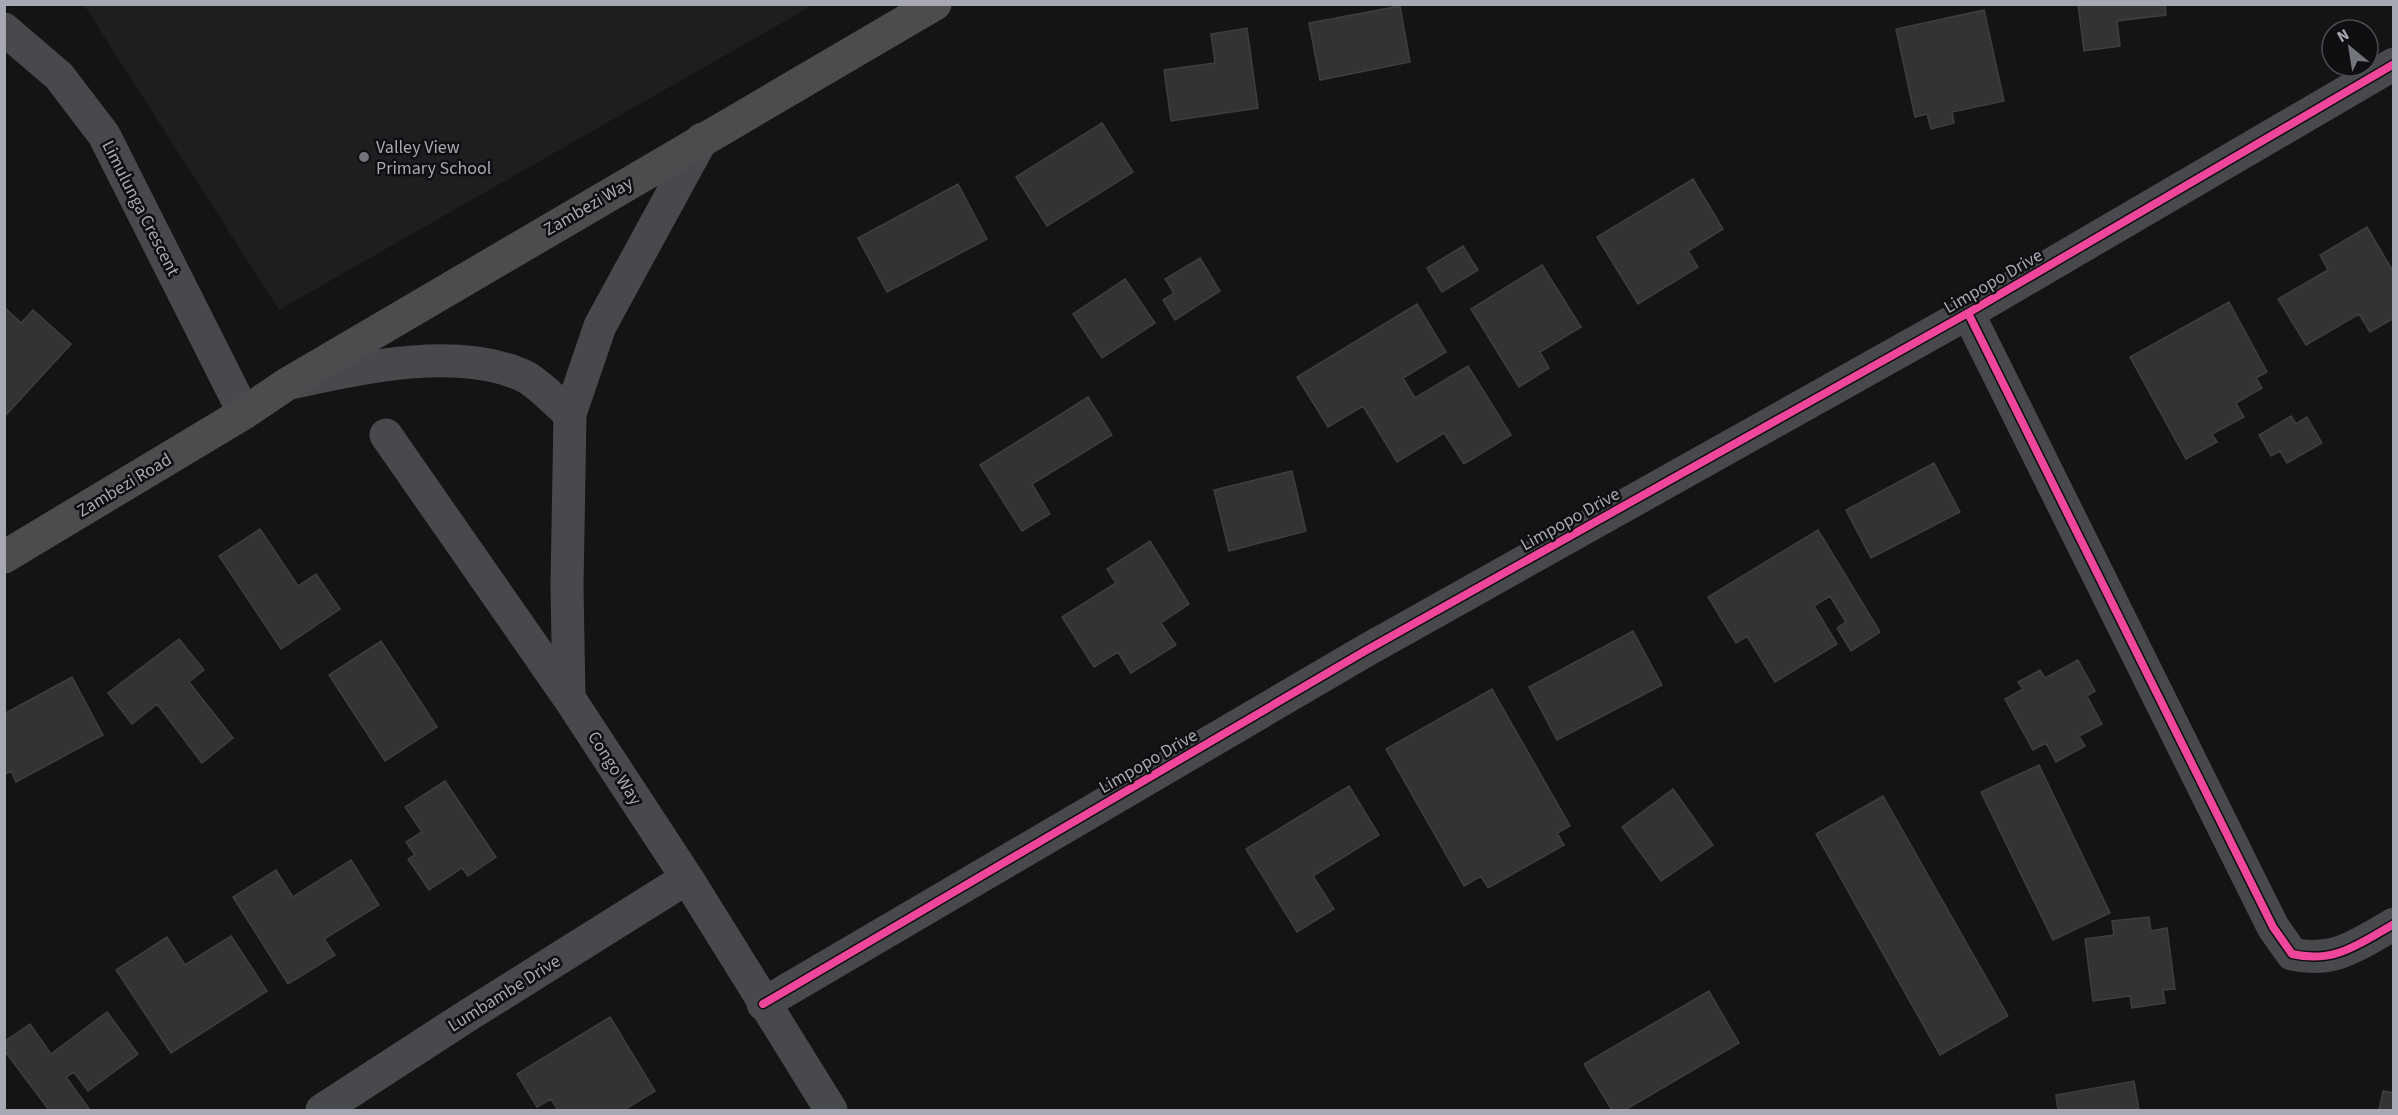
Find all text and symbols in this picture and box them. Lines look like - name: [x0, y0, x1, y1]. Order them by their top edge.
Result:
- north arrow: [2320, 18, 2380, 78]
- text: N: [2333, 24, 2353, 48]
- place label: Valley View Primary School: [376, 135, 491, 181]
- street label: Limulunga Crescent: [96, 136, 186, 280]
- marker: Valley View Primary School: [357, 150, 371, 164]
- street label: Zambezi Way: [539, 170, 638, 242]
- street label: Limpopo Drive: [1939, 243, 2047, 320]
- street label: Zambezi Road: [72, 447, 176, 524]
- street label: Limpopo Drive: [1516, 482, 1625, 557]
- street label: Limpopo Drive: [1094, 723, 1202, 800]
- street label: Congo Way: [581, 726, 648, 811]
- street label: Lumbambe Drive: [443, 949, 565, 1038]

